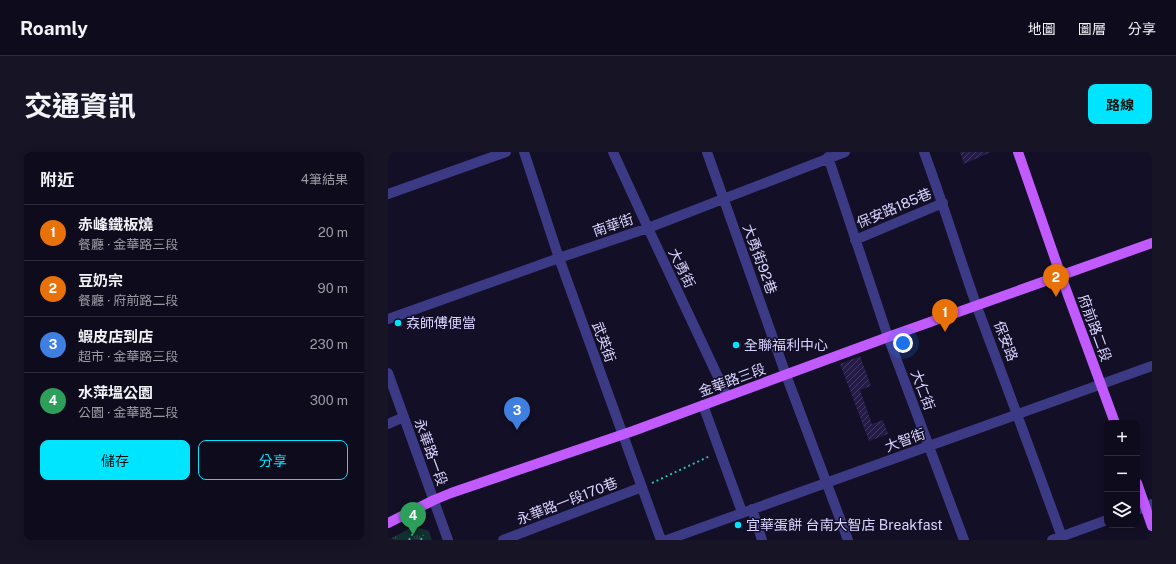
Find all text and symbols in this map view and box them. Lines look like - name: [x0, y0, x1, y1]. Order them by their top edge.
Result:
- text: Roamly: [20, 17, 88, 39]
- text: 地圖: [1028, 21, 1056, 37]
- text: 圖層: [1078, 21, 1106, 37]
- text: 分享: [1128, 21, 1156, 37]
- button: 路線: [1088, 84, 1152, 124]
- text: 交通資訊: [24, 89, 136, 122]
- text: 附近: [40, 170, 74, 190]
- text: 4筆結果: [301, 172, 348, 187]
- street label: 保安路185巷: [854, 185, 934, 231]
- street label: 南華街: [591, 211, 635, 239]
- text: 赤峰鐵板燒: [78, 216, 153, 233]
- street label: 大勇街92巷: [740, 222, 780, 296]
- text: 1: [50, 225, 56, 240]
- text: 20 m: [318, 225, 348, 240]
- text: 餐廳 · 金華路三段: [78, 237, 178, 252]
- street label: 大勇街: [666, 246, 698, 290]
- pin: 2: [1043, 264, 1069, 297]
- text: 豆奶宗: [78, 272, 123, 289]
- text: 2: [49, 281, 57, 296]
- text: 90 m: [318, 281, 348, 296]
- street label: 府前路二段: [1076, 292, 1114, 364]
- text: 餐廳 · 府前路二段: [78, 293, 178, 308]
- pin: 1: [932, 299, 958, 332]
- place label: 𡘙師傅便當: [406, 315, 476, 331]
- marker: 𡘙師傅便當: [393, 318, 403, 328]
- street label: 保安路: [991, 319, 1021, 363]
- street label: 武英街: [589, 320, 619, 364]
- text: 蝦皮店到店: [78, 328, 153, 345]
- your location: [893, 333, 913, 353]
- text: 3: [49, 337, 57, 352]
- text: 230 m: [310, 337, 348, 352]
- place label: 全聯福利中心: [744, 337, 828, 353]
- marker: 全聯福利中心: [731, 340, 741, 350]
- text: 超市 · 金華路三段: [78, 349, 178, 364]
- street label: 金華路三段: [696, 361, 768, 399]
- street label: 大仁街: [908, 368, 938, 412]
- text: 水萍塭公園: [78, 384, 153, 401]
- text: 4: [49, 393, 57, 408]
- text: 300 m: [310, 393, 348, 408]
- pin: 3: [504, 397, 530, 430]
- text: 公園 · 金華路二段: [78, 405, 178, 420]
- street label: 永華路一段: [412, 416, 450, 488]
- map controls: [1104, 420, 1140, 528]
- button: +: [1104, 420, 1140, 456]
- street label: 大智街: [883, 425, 927, 455]
- button: 儲存: [40, 440, 190, 480]
- button: 分享: [198, 440, 348, 480]
- button: −: [1104, 456, 1140, 492]
- street label: 永華路一段170巷: [514, 474, 620, 528]
- button: layers: [1104, 492, 1140, 528]
- pin: 4: [400, 502, 426, 535]
- place label: 宜華蛋餅 台南大智店 Breakfast: [746, 517, 943, 533]
- marker: 宜華蛋餅 台南大智店 Breakfast: [733, 520, 743, 530]

